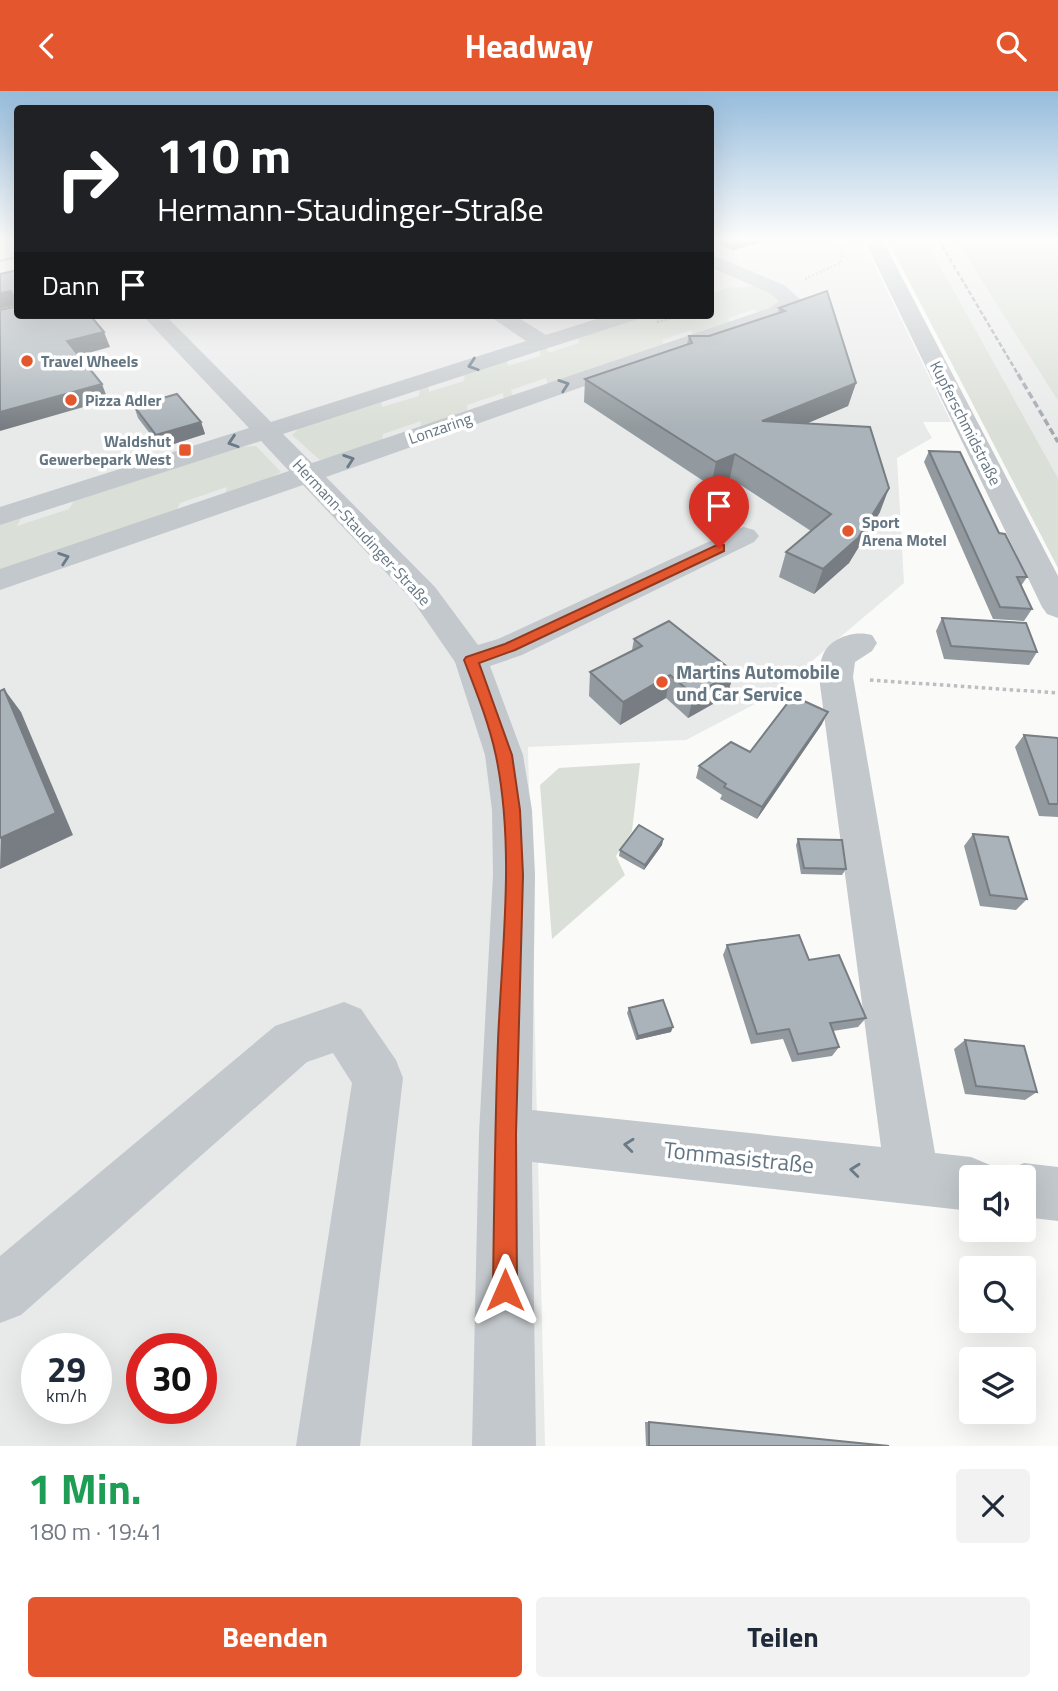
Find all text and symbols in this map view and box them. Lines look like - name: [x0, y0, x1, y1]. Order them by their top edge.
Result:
- text: Headway: [465, 22, 593, 70]
- icon: back: [28, 27, 66, 65]
- icon: search: [992, 27, 1030, 65]
- text: 110 m: [157, 117, 291, 192]
- icon: right: [42, 133, 133, 224]
- text: Hermann-Staudinger-Straße: [157, 185, 544, 233]
- text: Dann: [42, 266, 100, 305]
- icon: arrive: [114, 266, 152, 304]
- place label: Travel Wheels: [41, 349, 138, 373]
- marker: Travel Wheels: [19, 353, 35, 369]
- one-way arrow: [467, 357, 479, 372]
- street label: Kupferschmidstraße: [924, 357, 1008, 489]
- one-way arrow: [557, 379, 570, 393]
- place label: Pizza Adler: [85, 388, 162, 412]
- marker: Pizza Adler: [63, 392, 79, 408]
- street label: Lonzaring: [405, 406, 475, 450]
- place label: Waldshut Gewerbepark West: [39, 429, 171, 471]
- one-way arrow: [227, 433, 239, 448]
- marker: Waldshut Gewerbepark West: [177, 442, 193, 458]
- street label: Hermann-Staudinger-Straße: [287, 453, 437, 611]
- one-way arrow: [343, 454, 355, 468]
- pin: [689, 476, 749, 548]
- icon: arrive: [700, 487, 738, 525]
- place label: Sport Arena Motel: [862, 510, 947, 552]
- marker: Sport Arena Motel: [840, 523, 856, 539]
- one-way arrow: [58, 552, 70, 566]
- place label: Martins Automobile und Car Service: [676, 657, 840, 708]
- marker: Martins Automobile und Car Service: [654, 674, 670, 690]
- street label: Tommasistraße: [662, 1132, 816, 1182]
- one-way arrow: [623, 1138, 634, 1153]
- one-way arrow: [849, 1163, 861, 1178]
- map controls: [959, 1165, 1036, 1424]
- button: sound: [959, 1165, 1036, 1242]
- position arrow: [468, 1253, 542, 1327]
- button: search: [959, 1256, 1036, 1333]
- speed limit sign: 30: [126, 1333, 217, 1424]
- text: 29: [47, 1342, 86, 1396]
- button: layers: [959, 1347, 1036, 1424]
- text: km/h: [46, 1382, 87, 1409]
- text: 1 Min.: [28, 1456, 142, 1520]
- button: close: [956, 1469, 1030, 1543]
- text: 180 m · 19:41: [28, 1514, 163, 1549]
- button: Beenden: [28, 1597, 522, 1677]
- button: Teilen: [536, 1597, 1030, 1677]

